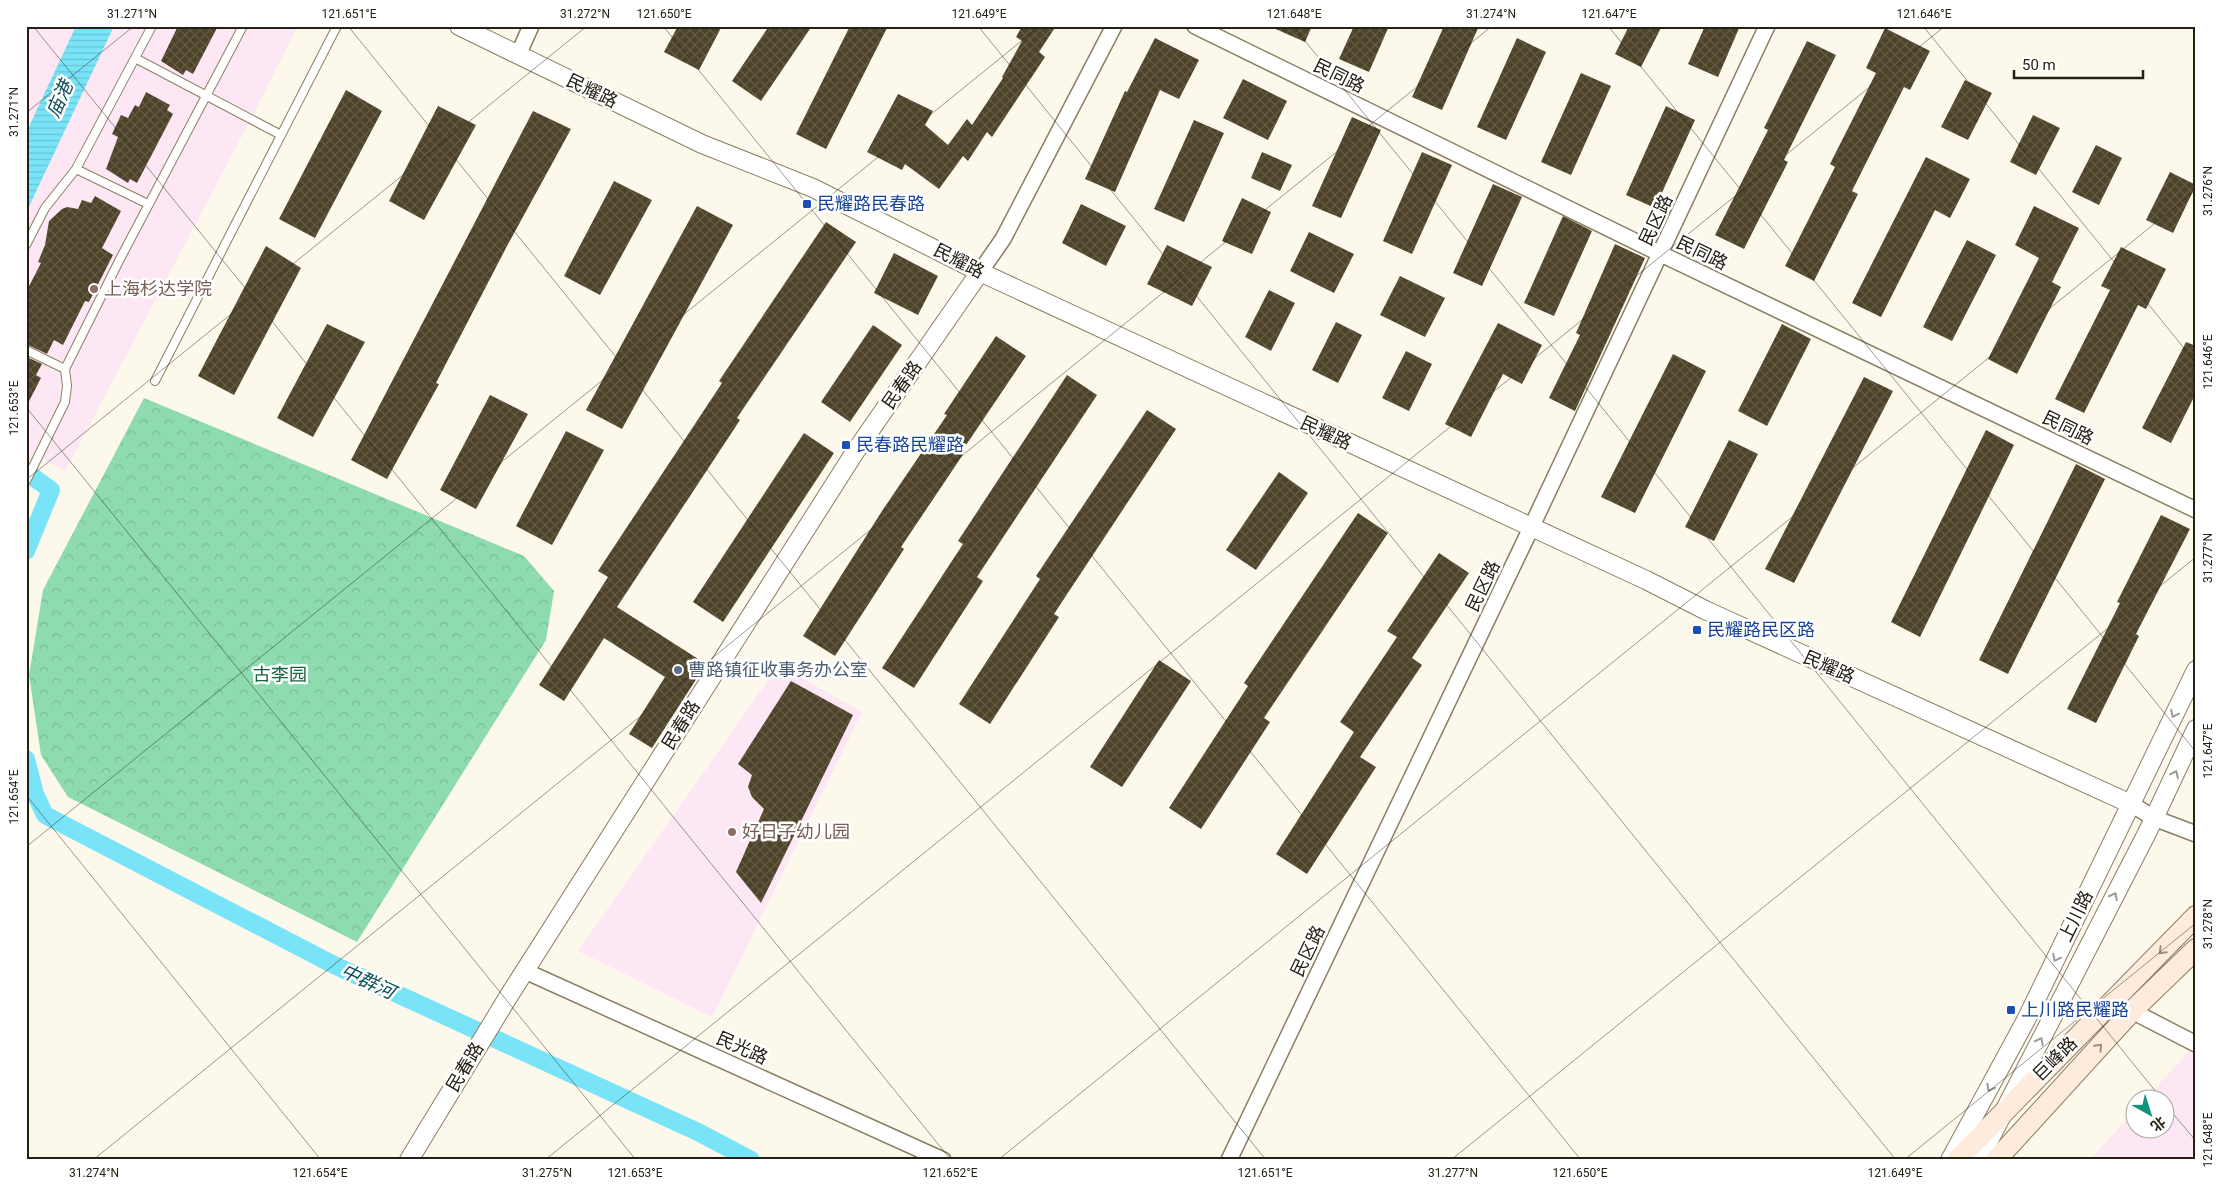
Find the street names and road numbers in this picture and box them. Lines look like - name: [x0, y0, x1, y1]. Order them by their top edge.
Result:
- street label: 民同路: [1310, 54, 1368, 97]
- street label: 民耀路: [563, 69, 621, 112]
- street label: 民区路: [1635, 191, 1676, 249]
- street label: 民同路: [1673, 231, 1731, 274]
- street label: 民耀路: [930, 239, 988, 282]
- street label: 民春路: [878, 357, 926, 413]
- street label: 民同路: [2039, 406, 2097, 449]
- street label: 民耀路: [1297, 412, 1355, 453]
- street label: 民区路: [1461, 557, 1504, 615]
- street label: 民耀路: [1800, 646, 1858, 687]
- street label: 民春路: [657, 696, 704, 753]
- street label: 上川路: [2054, 887, 2097, 945]
- street label: 民区路: [1286, 922, 1329, 980]
- street label: 民光路: [713, 1027, 771, 1068]
- street label: 巨峰路: [2028, 1032, 2081, 1085]
- street label: 民春路: [442, 1038, 487, 1095]

